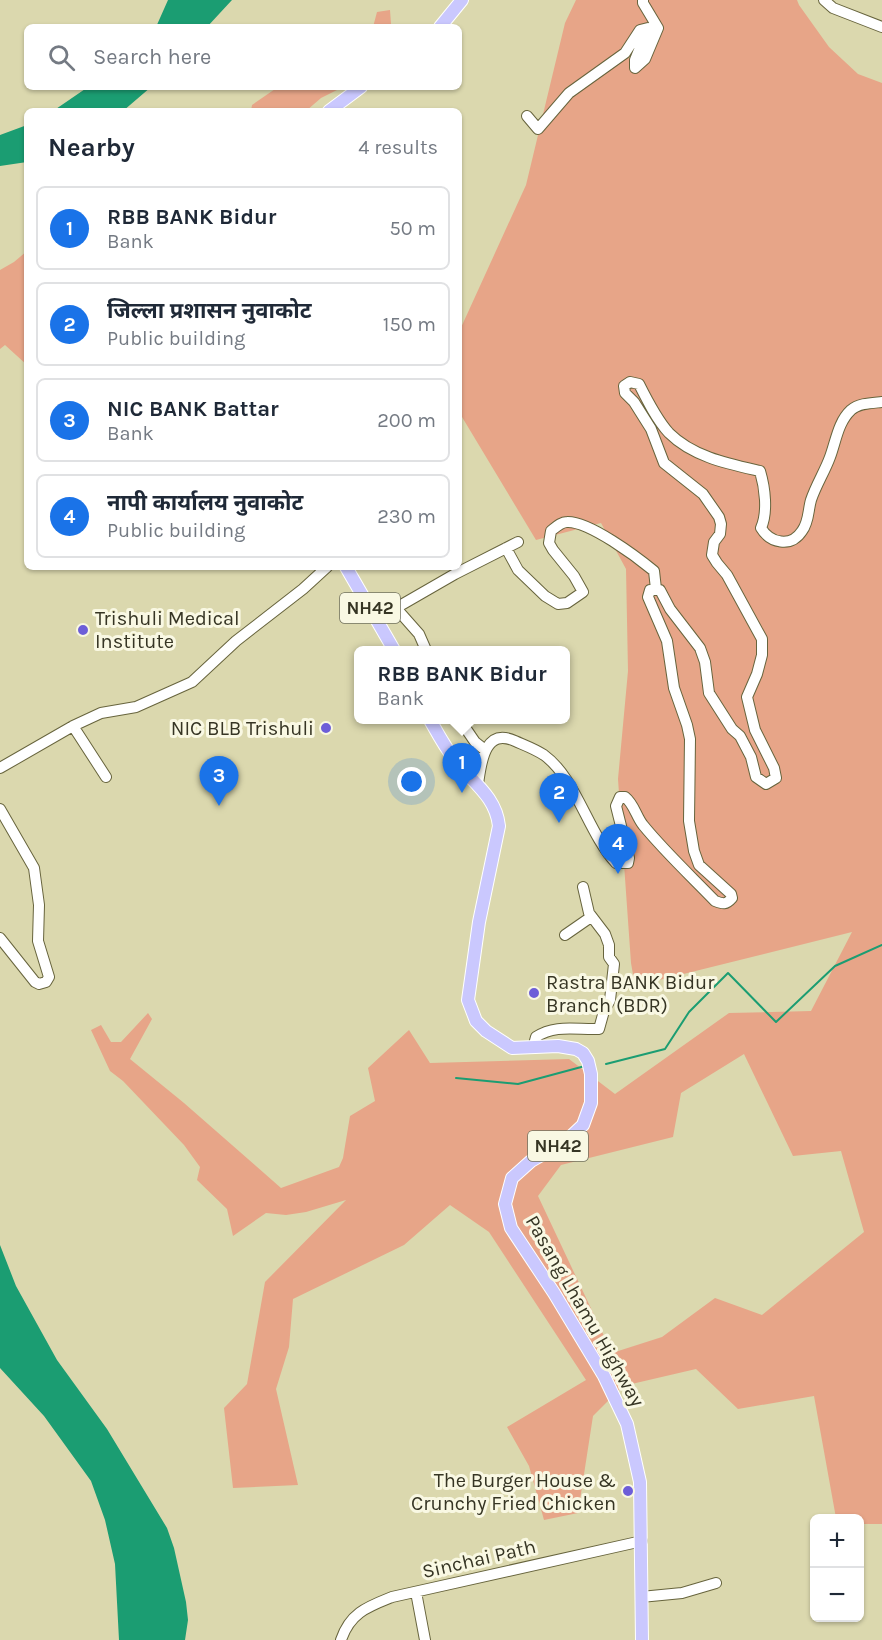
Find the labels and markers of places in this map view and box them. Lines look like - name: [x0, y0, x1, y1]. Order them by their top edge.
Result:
- place label: Trishuli Medical Institute: [95, 607, 240, 653]
- marker: Trishuli Medical Institute: [76, 623, 90, 637]
- place label: NIC BLB Trishuli: [171, 717, 314, 740]
- marker: NIC BLB Trishuli: [319, 721, 333, 735]
- pin: 1: [442, 744, 482, 793]
- pin: 3: [200, 756, 238, 806]
- pin: 2: [540, 774, 578, 823]
- pin: 4: [598, 824, 638, 874]
- place label: Rastra BANK Bidur Branch (BDR): [546, 971, 715, 1017]
- marker: Rastra BANK Bidur Branch (BDR): [527, 986, 541, 1000]
- place label: The Burger House & Crunchy Fried Chicken: [411, 1469, 616, 1515]
- marker: The Burger House & Crunchy Fried Chicken: [621, 1484, 635, 1498]

